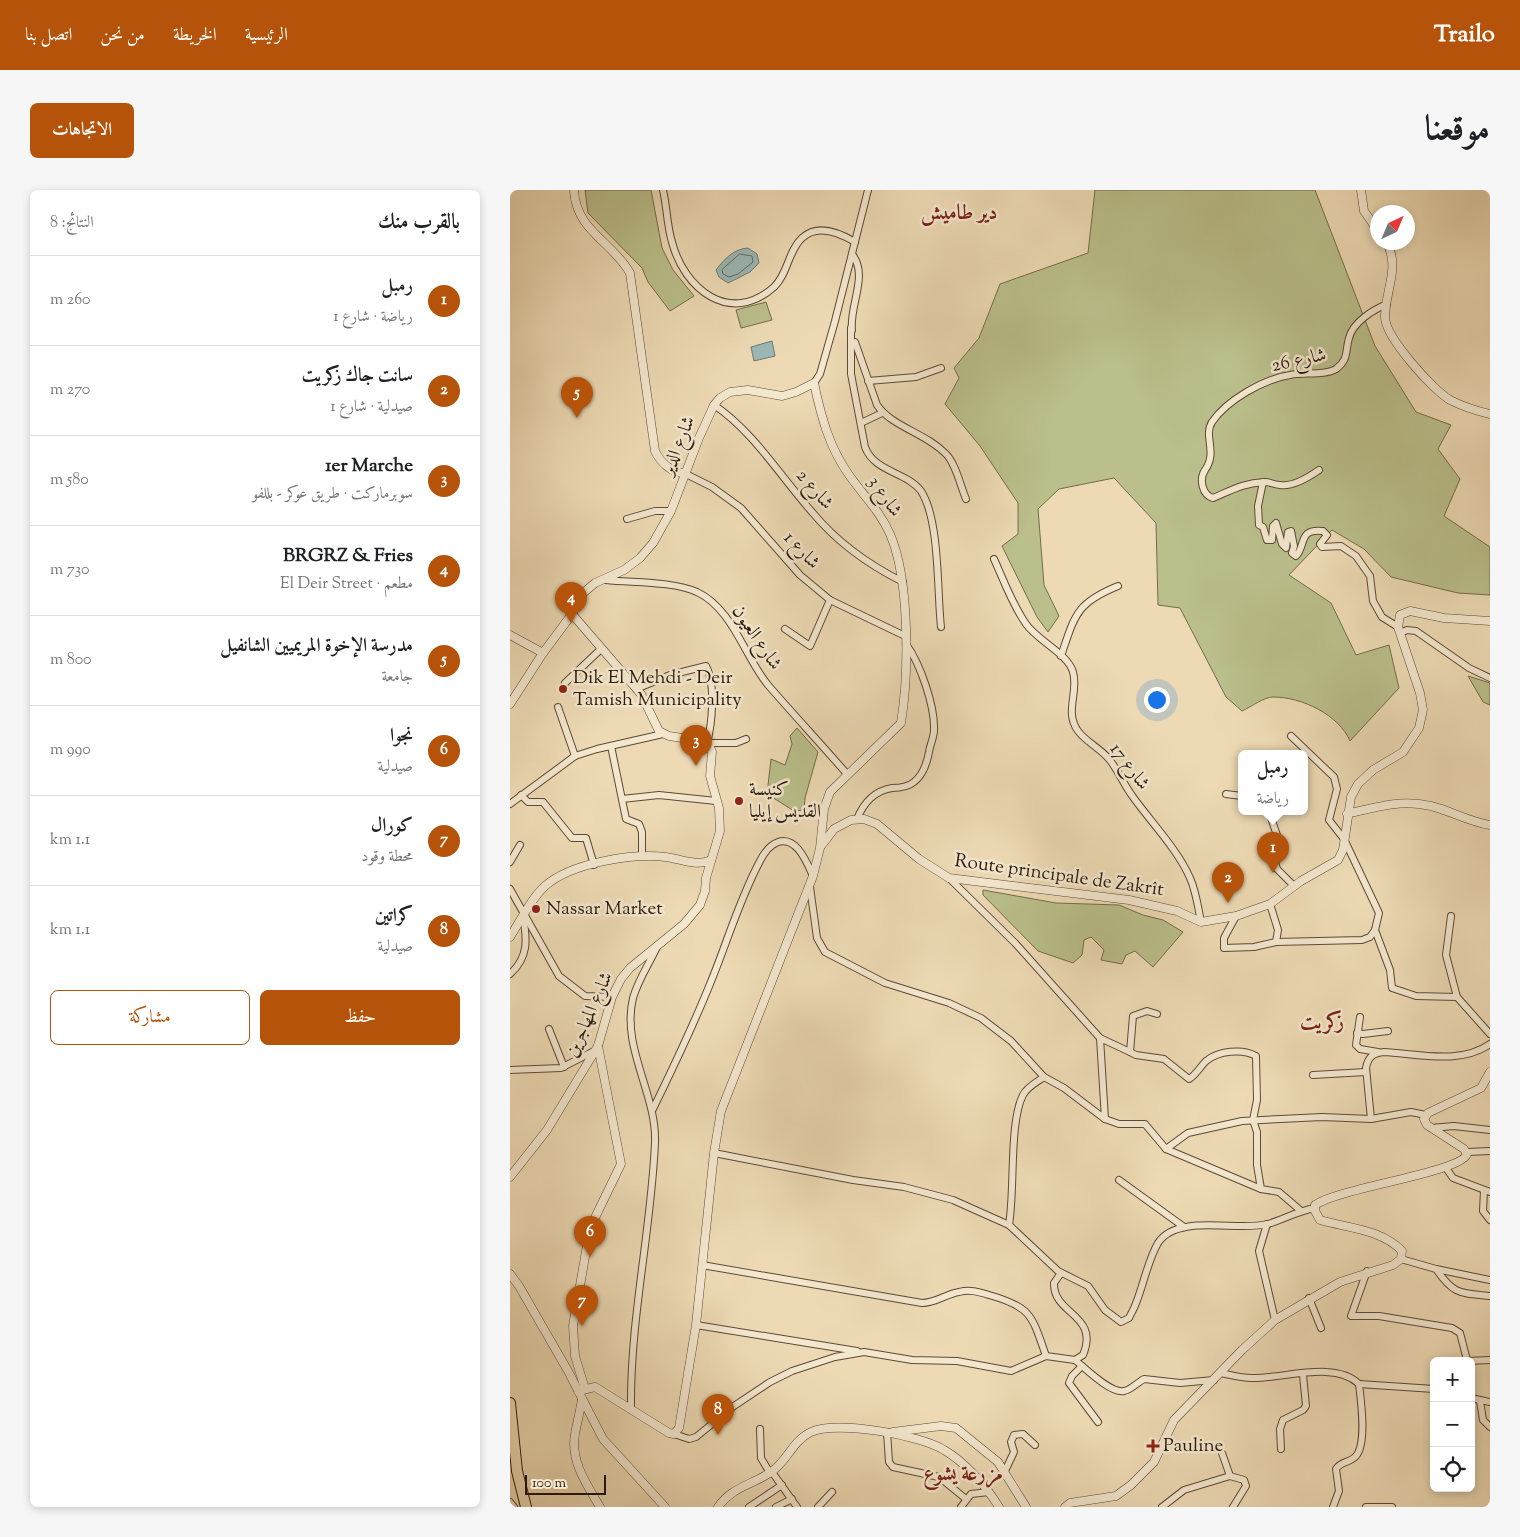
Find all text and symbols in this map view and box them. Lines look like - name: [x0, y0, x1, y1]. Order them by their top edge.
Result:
- text: Trailo: [1434, 18, 1495, 52]
- text: اتصل بنا: [25, 23, 72, 49]
- text: من نحن: [100, 23, 145, 49]
- text: الخريطة: [173, 23, 217, 49]
- text: الرئيسية: [245, 23, 288, 49]
- button: الاتجاهات: [30, 103, 134, 158]
- text: موقعنا: [1425, 105, 1490, 156]
- district label: دير طاميش: [921, 199, 997, 229]
- north arrow: [1370, 205, 1415, 250]
- text: بالقرب منك: [378, 208, 460, 238]
- text: النتائج: 8: [50, 212, 94, 235]
- text: رمبل: [381, 273, 413, 300]
- text: 260 m: [50, 289, 91, 312]
- text: 1: [441, 289, 447, 312]
- text: رياضة · شارع 1: [333, 306, 413, 329]
- street label: شارع 26: [1269, 342, 1329, 380]
- text: سانت جاك زكريت: [302, 363, 413, 390]
- pin: 5: [561, 377, 593, 418]
- text: 270 m: [50, 379, 90, 402]
- text: 2: [440, 379, 448, 402]
- text: صيدلية · شارع 1: [330, 396, 413, 419]
- street label: شارع الدير: [654, 412, 703, 482]
- text: 1er Marche: [325, 453, 413, 480]
- street label: شارع 2: [789, 464, 839, 516]
- text: 580 m: [50, 469, 89, 492]
- text: 3: [441, 469, 447, 492]
- street label: شارع 3: [860, 471, 908, 523]
- text: سوبرماركت · طريق عوكر - بللفو: [252, 483, 413, 506]
- street label: شارع 1: [776, 526, 826, 576]
- text: BRGRZ & Fries: [283, 543, 413, 570]
- text: 730 m: [50, 559, 89, 582]
- text: 4: [440, 559, 448, 582]
- text: مطعم · El Deir Street: [280, 573, 413, 596]
- pin: 4: [555, 582, 587, 623]
- street label: شارع العيون: [724, 600, 788, 676]
- text: مدرسة الإخوة المريميين الشانفيل: [220, 633, 413, 660]
- text: 800 m: [50, 649, 92, 672]
- text: 5: [441, 649, 447, 672]
- place label: Dik El Mehdi - Deir Tamish Municipality: [573, 665, 742, 714]
- text: جامعة: [381, 666, 413, 689]
- marker: Dik El Mehdi - Deir Tamish Municipality: [557, 683, 569, 695]
- your location: [1144, 687, 1170, 713]
- text: نجوا: [390, 723, 413, 750]
- pin: 3: [680, 725, 712, 766]
- street label: شارع 17: [1102, 738, 1156, 796]
- text: 990 m: [50, 739, 91, 762]
- text: 6: [440, 739, 448, 762]
- popup: [1238, 750, 1308, 815]
- text: رمبل: [1257, 755, 1289, 782]
- text: صيدلية: [378, 756, 413, 779]
- place label: كنيسة القديس إيليا: [749, 777, 821, 826]
- text: رياضة: [1257, 788, 1289, 811]
- marker: كنيسة القديس إيليا: [733, 795, 745, 807]
- text: كورال: [371, 813, 413, 840]
- text: 1.1 km: [50, 829, 90, 852]
- text: 7: [440, 829, 448, 852]
- pin: 1: [1257, 832, 1289, 873]
- text: محطة وقود: [361, 846, 413, 869]
- street label: Route principale de Zakrît: [953, 848, 1166, 904]
- pin: 2: [1212, 862, 1244, 903]
- place label: Nassar Market: [546, 896, 663, 923]
- text: كراتين: [375, 903, 413, 930]
- marker: Nassar Market: [530, 903, 542, 915]
- text: 1.1 km: [50, 919, 90, 942]
- text: 8: [440, 919, 448, 942]
- text: صيدلية: [378, 936, 413, 959]
- street label: شارع المهاجرين: [559, 968, 621, 1062]
- button: مشاركة: [50, 990, 250, 1045]
- button: حفظ: [260, 990, 460, 1045]
- district label: زكريت: [1300, 1008, 1344, 1038]
- pin: 6: [574, 1216, 606, 1257]
- pin: 7: [566, 1285, 598, 1326]
- map controls: [1430, 1357, 1475, 1492]
- button: +: [1430, 1357, 1475, 1402]
- pin: 8: [702, 1394, 734, 1435]
- button: −: [1430, 1402, 1475, 1447]
- place label: Pauline: [1163, 1433, 1224, 1460]
- marker: Pauline: [1147, 1440, 1159, 1452]
- button: locate: [1430, 1447, 1475, 1492]
- district label: مزرعة يشوع: [923, 1460, 1003, 1490]
- scale bar: [525, 1472, 606, 1495]
- text: 100 m: [532, 1474, 566, 1494]

